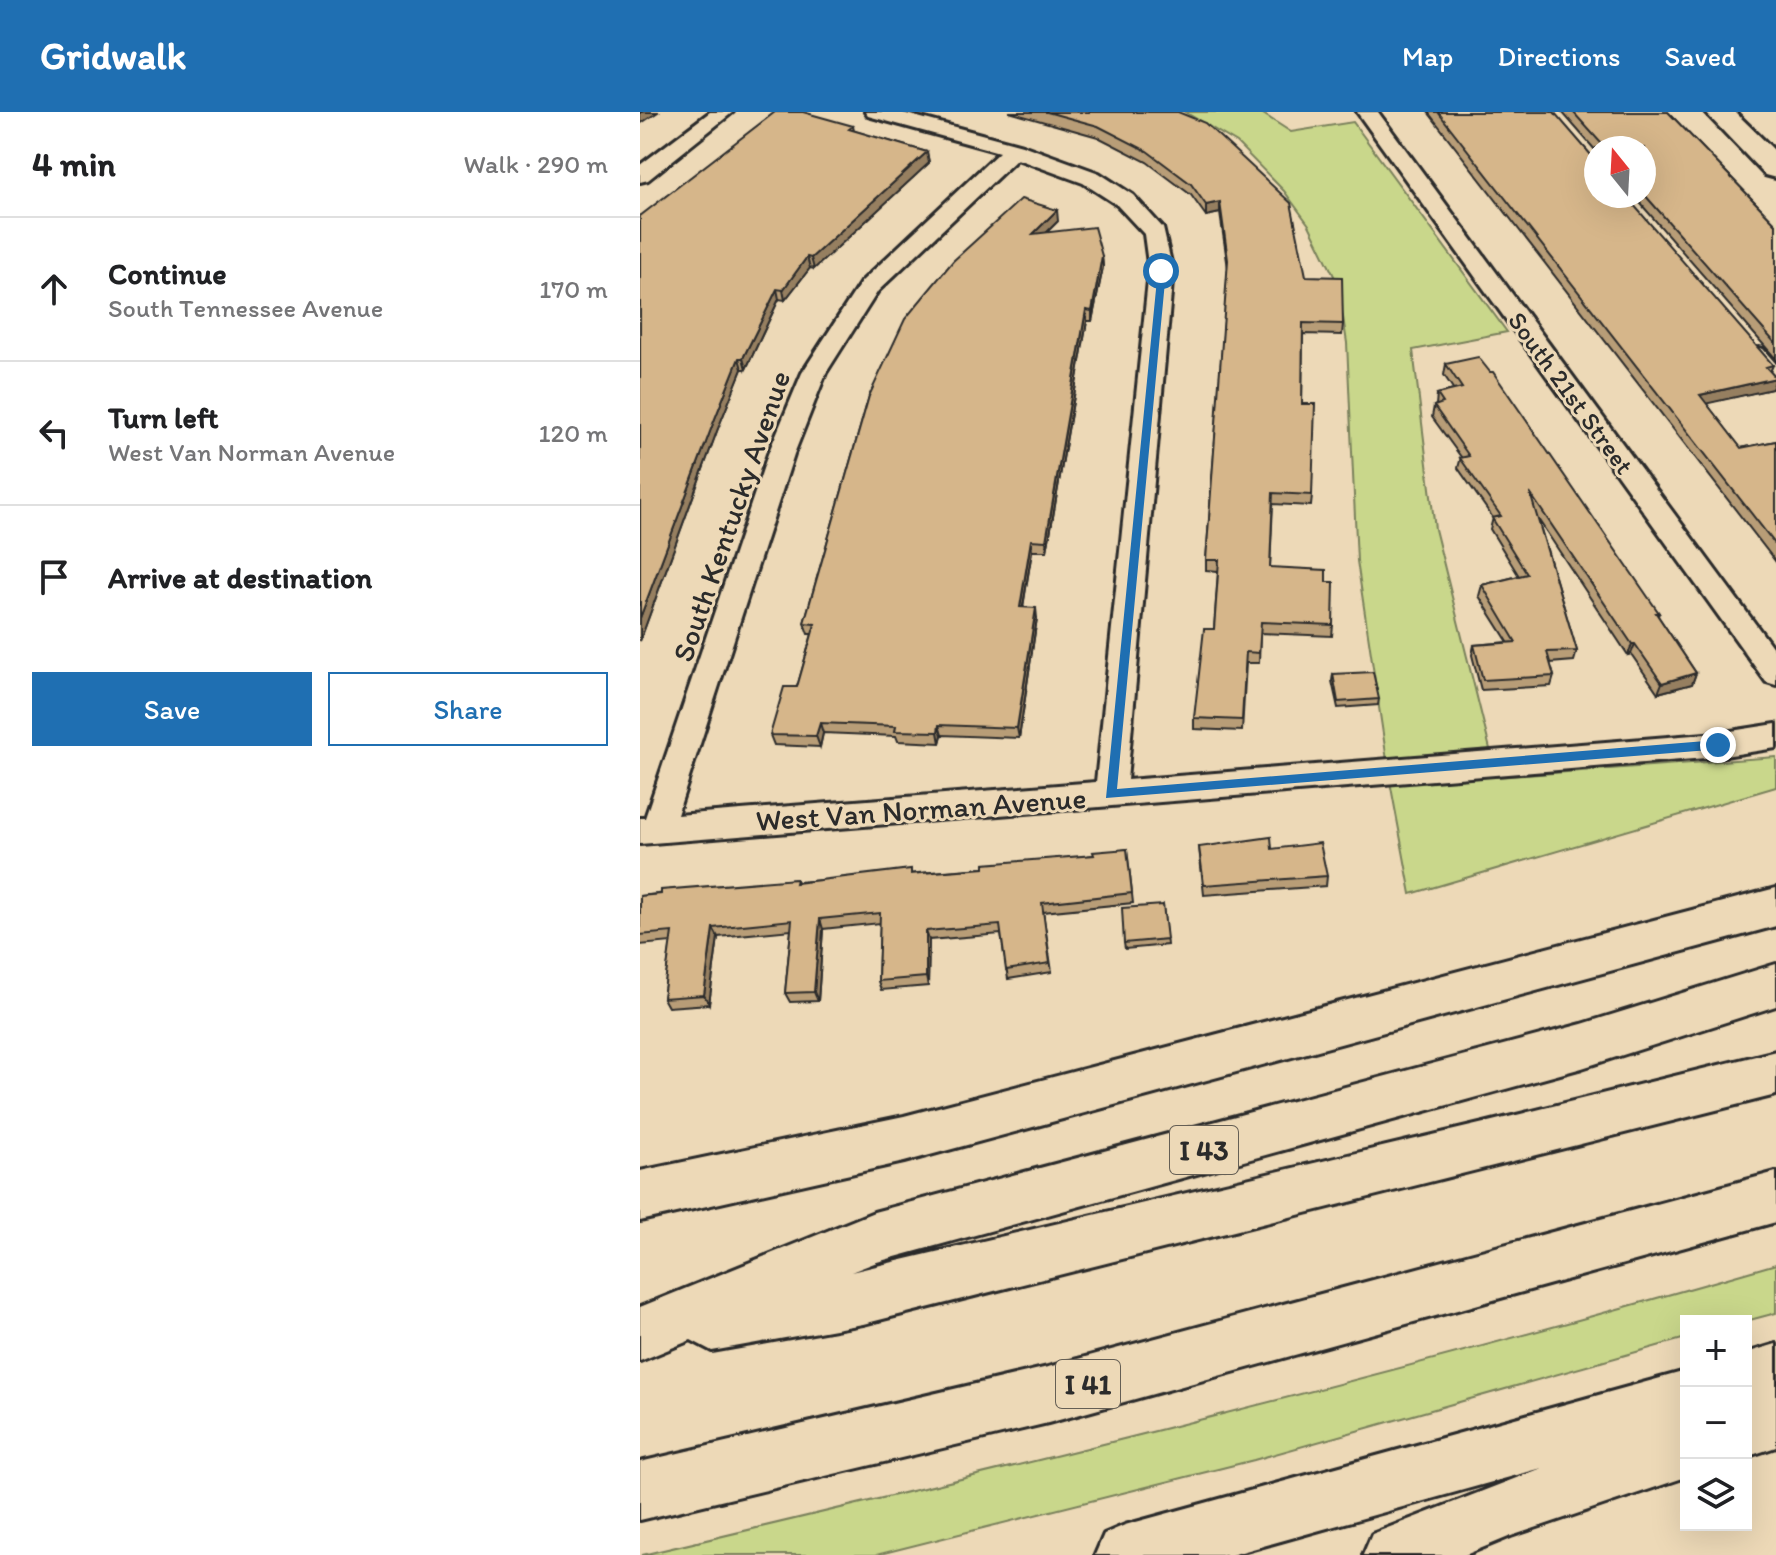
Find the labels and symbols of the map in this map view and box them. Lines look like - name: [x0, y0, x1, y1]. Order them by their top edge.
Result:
- north arrow: [1584, 136, 1656, 208]
- route start: [1143, 253, 1179, 289]
- street label: South 21st Street: [1501, 305, 1641, 481]
- street label: South Kentucky Avenue: [664, 366, 798, 666]
- route end: [1700, 727, 1736, 763]
- street label: West Van Norman Avenue: [754, 779, 1088, 839]
- road number: I 43: [1170, 1126, 1238, 1174]
- road number: I 41: [1056, 1360, 1120, 1408]

